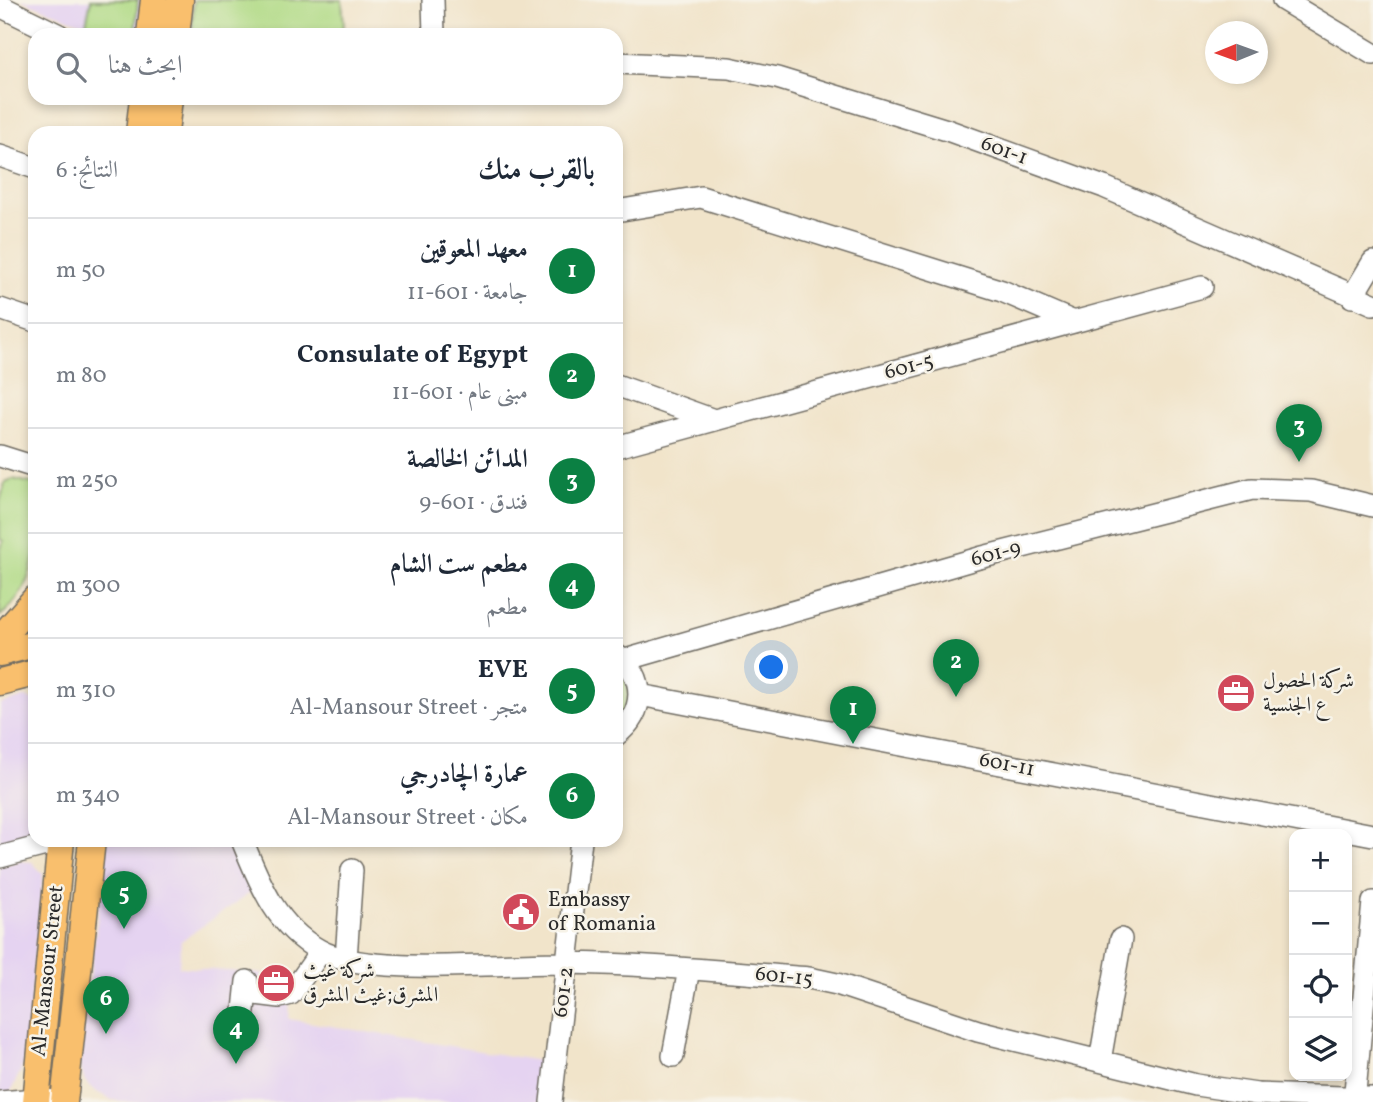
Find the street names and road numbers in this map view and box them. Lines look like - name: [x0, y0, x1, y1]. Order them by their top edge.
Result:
- street label: 601-1: [977, 129, 1031, 173]
- street label: 601-5: [881, 347, 937, 387]
- street label: 601-9: [968, 533, 1024, 575]
- street label: 601-11: [977, 745, 1037, 785]
- street label: Al-Mansour Street: [25, 884, 71, 1058]
- street label: 601-15: [754, 960, 814, 994]
- street label: 601-2: [547, 965, 581, 1019]

